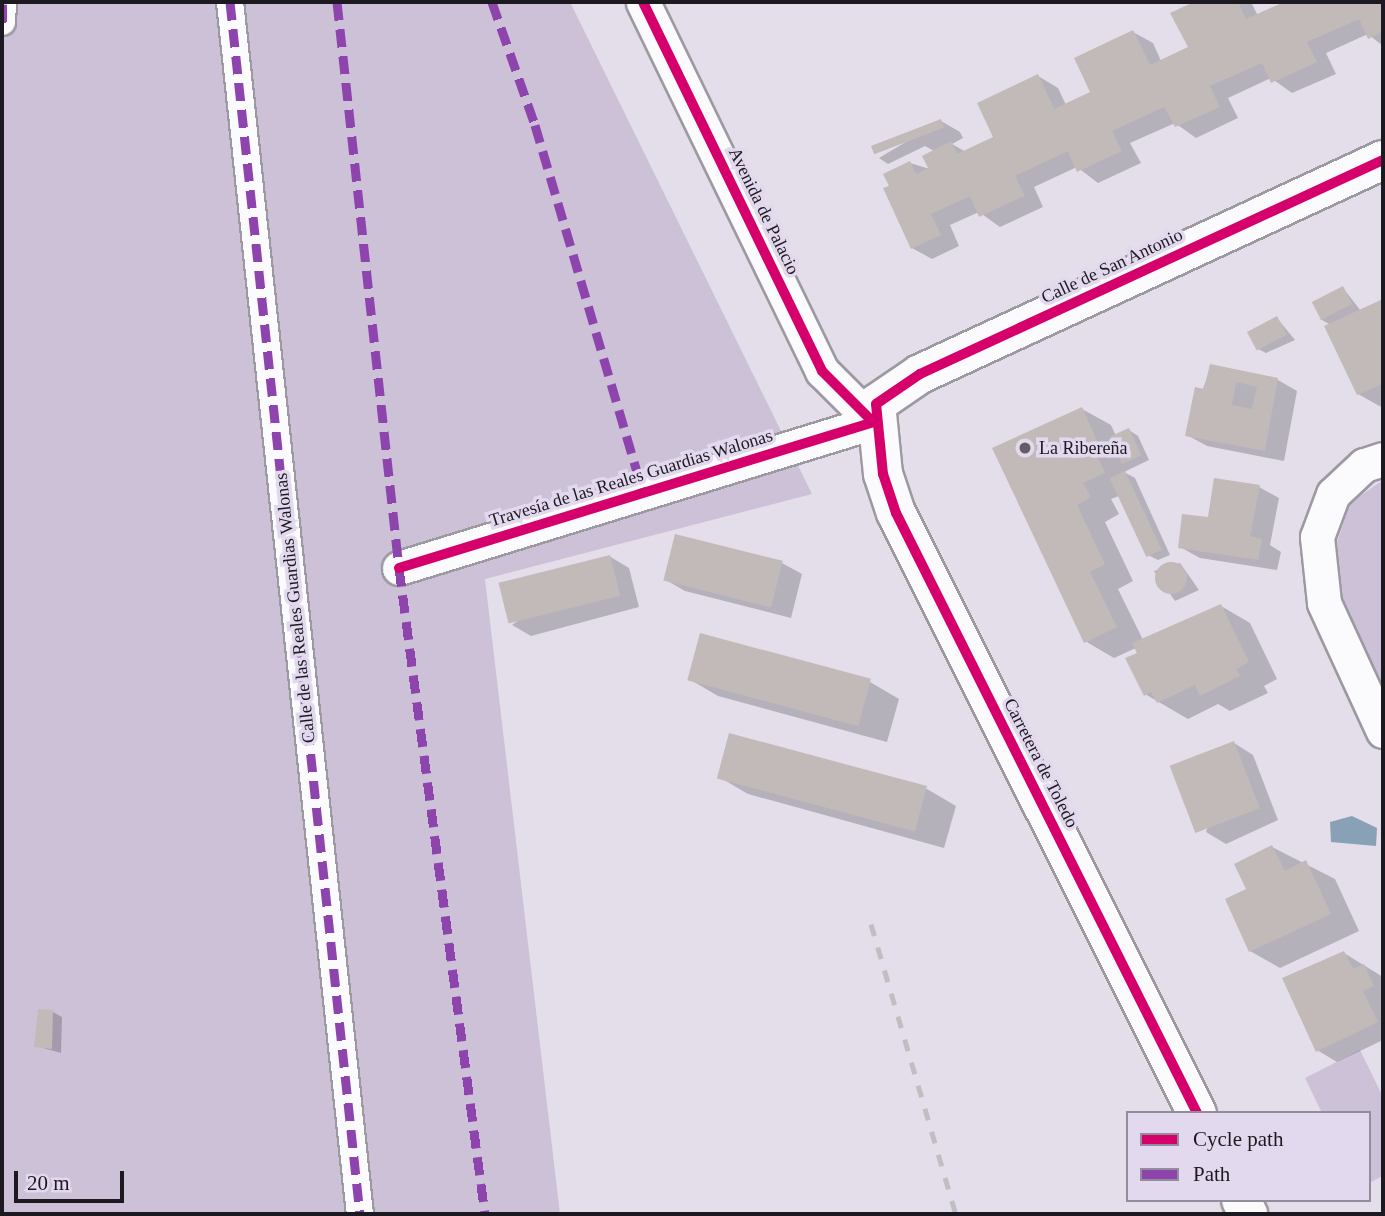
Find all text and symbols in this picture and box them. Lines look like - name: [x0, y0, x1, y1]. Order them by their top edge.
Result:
- street label: Avenida de Palacio: [724, 144, 804, 278]
- street label: Calle de San Antonio: [1037, 224, 1187, 308]
- street label: Travesía de las Reales Guardias Walonas: [487, 425, 775, 531]
- place label: La Ribereña: [1039, 437, 1127, 459]
- marker: La Ribereña: [1017, 440, 1033, 456]
- street label: Calle de las Reales Guardias Walonas: [270, 472, 320, 744]
- street label: Carretera de Toledo: [999, 695, 1083, 831]
- legend: [1126, 1111, 1371, 1202]
- text: Cycle path: [1193, 1127, 1283, 1151]
- scale bar: [18, 1156, 128, 1200]
- text: Path: [1193, 1162, 1230, 1186]
- text: 20 m: [27, 1171, 70, 1195]

